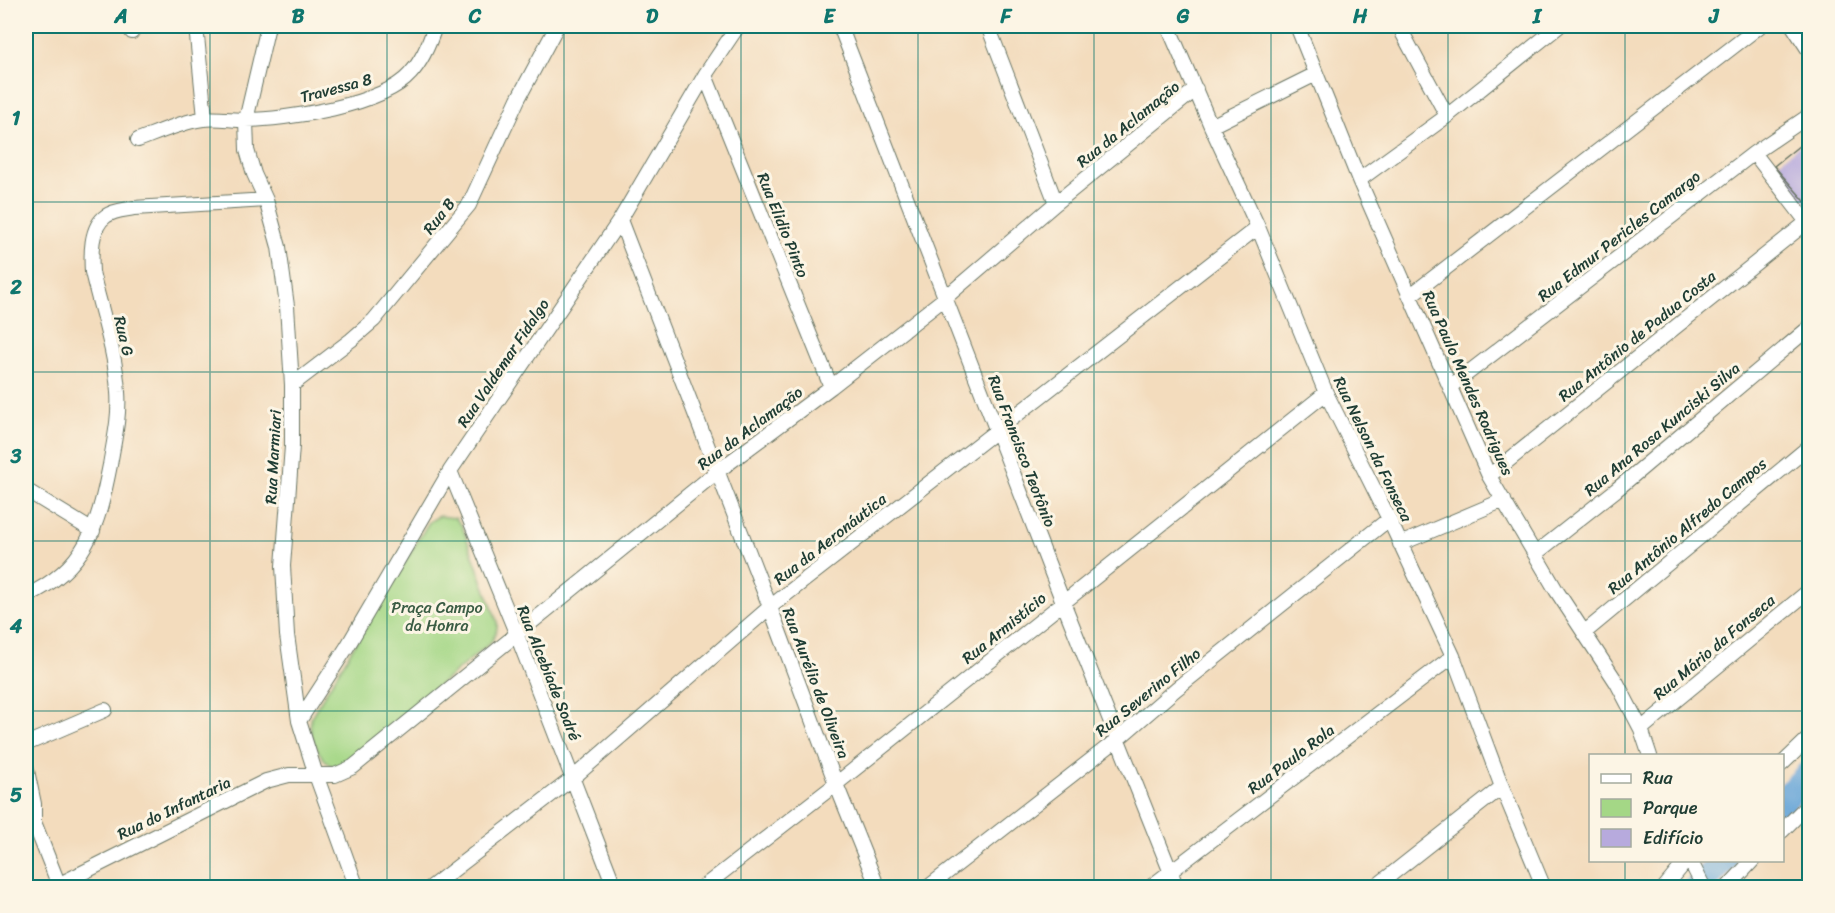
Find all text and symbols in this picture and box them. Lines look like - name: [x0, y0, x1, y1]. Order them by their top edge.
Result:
- text: A: [113, 0, 128, 34]
- text: B: [292, 0, 305, 34]
- text: C: [468, 0, 482, 34]
- text: D: [646, 0, 659, 34]
- text: E: [823, 0, 836, 34]
- text: F: [1000, 0, 1013, 34]
- text: G: [1176, 0, 1190, 34]
- text: H: [1352, 0, 1368, 34]
- text: I: [1532, 0, 1543, 34]
- text: J: [1708, 0, 1720, 34]
- street label: Travessa 8: [297, 64, 376, 112]
- street label: Rua da Aclamação: [1070, 73, 1186, 175]
- text: 1: [12, 101, 21, 136]
- street label: Rua Edmur Pericles Camargo: [1531, 163, 1707, 309]
- street label: Rua Elidio Pinto: [749, 168, 817, 282]
- street label: Rua B: [415, 191, 463, 241]
- street label: Rua Antônio de Padua Costa: [1551, 262, 1723, 409]
- text: 2: [9, 270, 22, 305]
- street label: Rua Paulo Mendes Rodrigues: [1414, 286, 1522, 481]
- street label: Rua Valdemar Fidalgo: [449, 292, 557, 434]
- street label: Rua G: [105, 313, 143, 359]
- street label: Rua Ana Rosa Kunciski Silva: [1577, 354, 1747, 504]
- street label: Rua Francisco Teotônio: [980, 371, 1064, 532]
- street label: Rua Nelson da Fonseca: [1325, 371, 1421, 528]
- street label: Rua da Aclamação: [691, 378, 809, 478]
- street label: Rua Marmiari: [256, 408, 290, 505]
- text: 3: [10, 439, 22, 474]
- street label: Rua Antônio Alfredo Campos: [1601, 450, 1774, 602]
- street label: Rua da Aeronáutica: [767, 485, 894, 593]
- street label: Rua Armistício: [955, 584, 1053, 672]
- street label: Rua Mário da Fonseca: [1646, 586, 1783, 707]
- park label: Praça Campo da Honra: [391, 593, 483, 640]
- street label: Rua Alcebíade Sodré: [509, 601, 589, 745]
- street label: Rua Aurélio de Oliveira: [774, 603, 858, 763]
- text: 4: [9, 609, 23, 644]
- street label: Rua Severino Filho: [1088, 640, 1208, 744]
- street label: Rua Paulo Rola: [1241, 716, 1341, 802]
- legend: [1589, 754, 1784, 862]
- text: Rua: [1643, 762, 1674, 794]
- street label: Rua do Infantaria: [112, 768, 236, 848]
- text: 5: [10, 778, 22, 813]
- text: Parque: [1643, 792, 1698, 824]
- text: Edifício: [1643, 822, 1703, 854]

